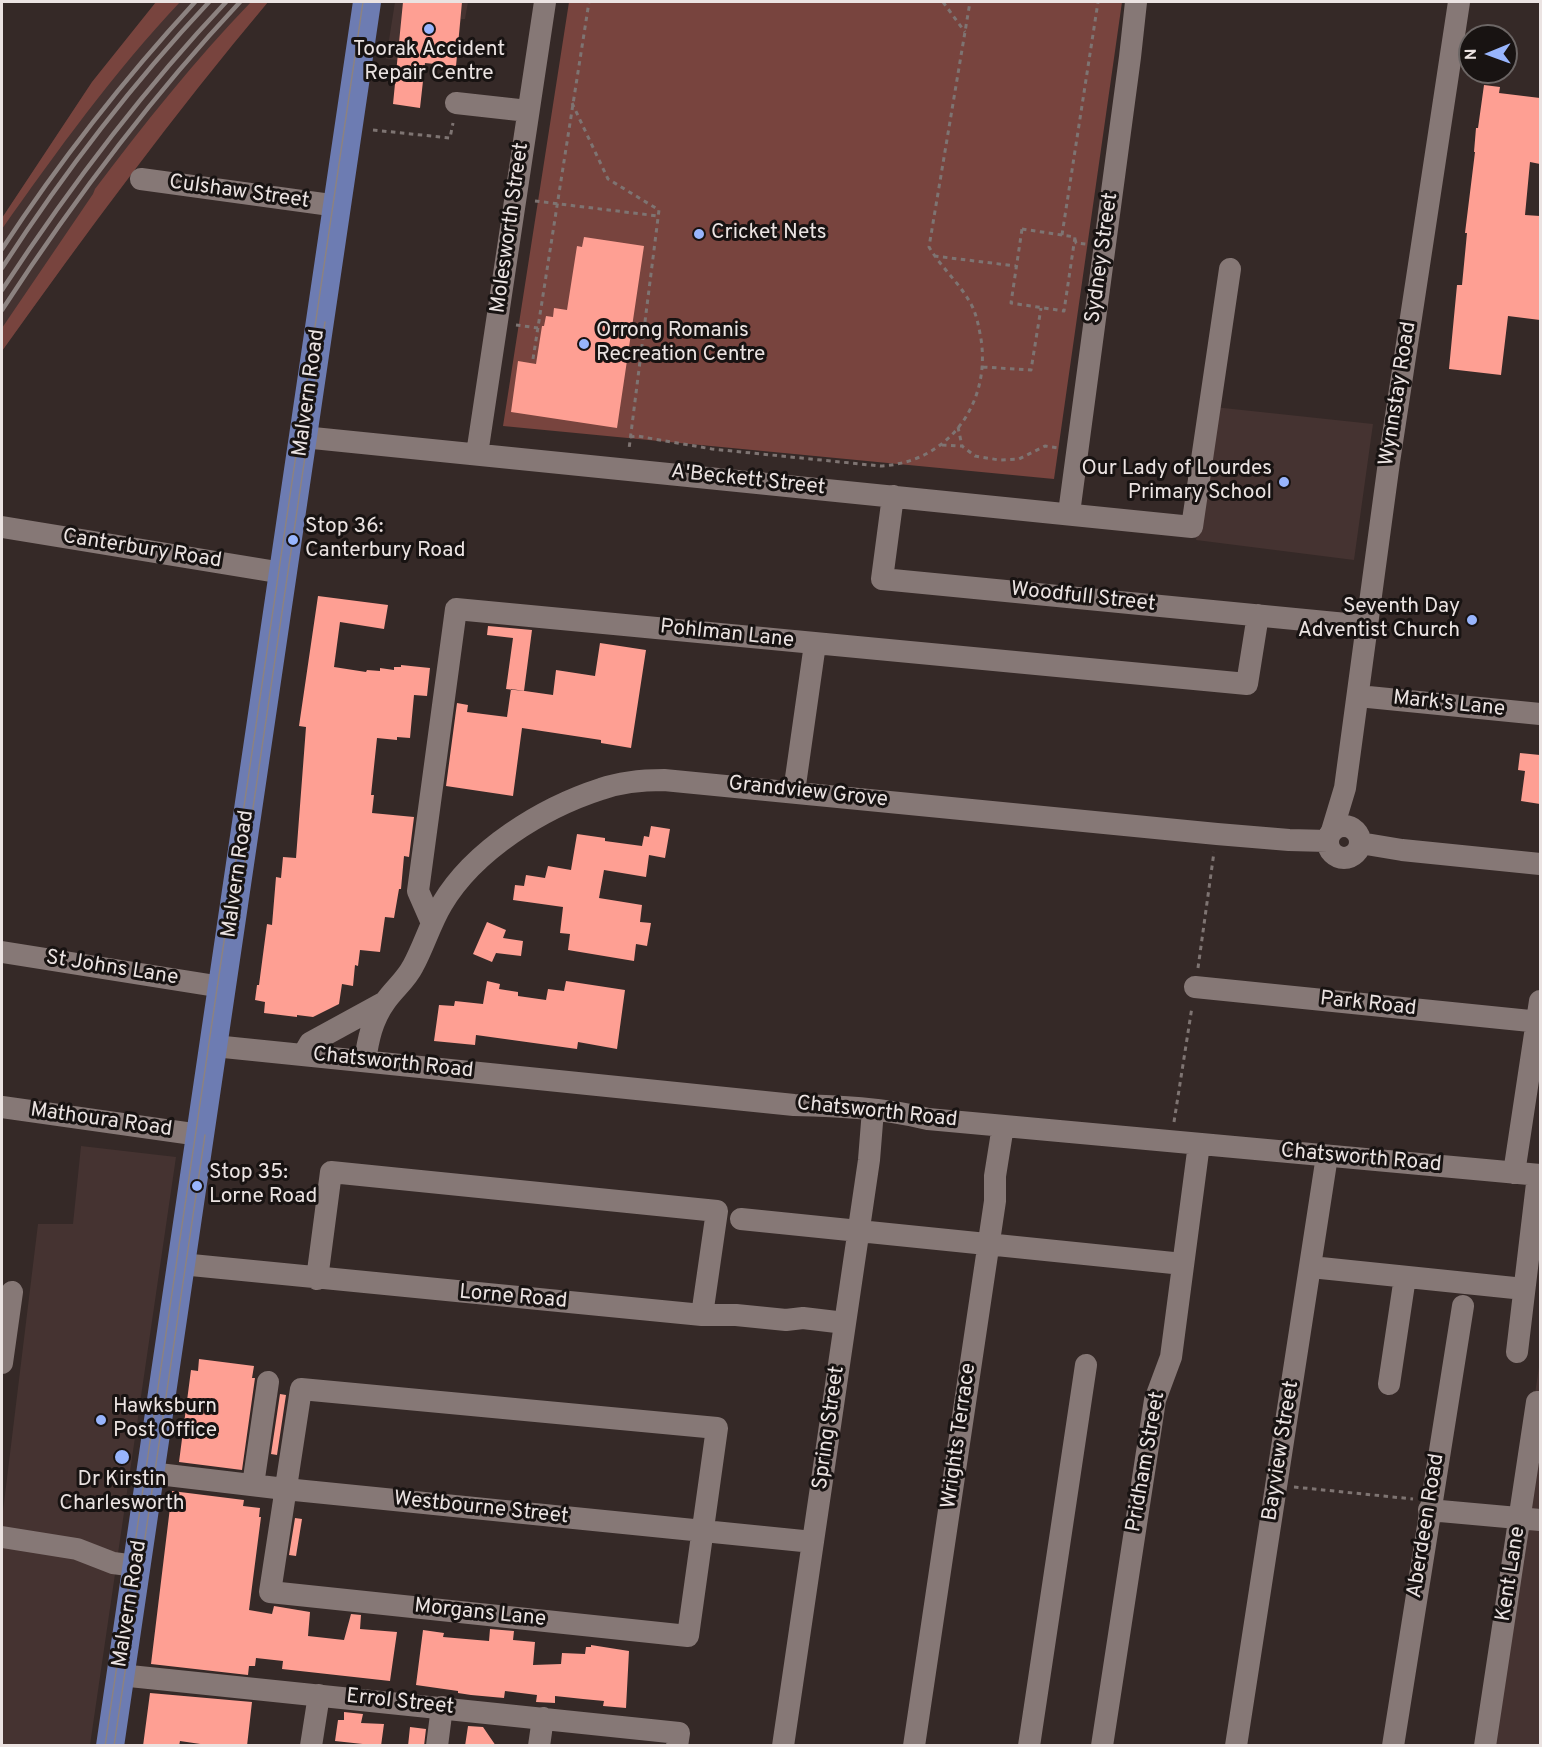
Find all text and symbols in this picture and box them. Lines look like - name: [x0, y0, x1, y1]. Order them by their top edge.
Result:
- marker: Toorak Accident Repair Centre: [422, 22, 436, 36]
- north arrow: [1458, 24, 1518, 84]
- place label: Toorak Accident Repair Centre: [353, 38, 505, 88]
- text: N: [1462, 48, 1482, 60]
- street label: Molesworth Street: [487, 141, 535, 315]
- street label: Culshaw Street: [167, 171, 311, 215]
- street label: Sydney Street: [1081, 191, 1125, 325]
- place label: Cricket Nets: [711, 221, 827, 247]
- marker: Cricket Nets: [692, 227, 706, 241]
- place label: Orrong Romanis Recreation Centre: [596, 319, 765, 369]
- street label: Wynnstay Road: [1375, 320, 1423, 468]
- street label: Malvern Road: [289, 328, 331, 458]
- marker: Orrong Romanis Recreation Centre: [577, 337, 591, 351]
- place label: Our Lady of Lourdes Primary School: [1081, 457, 1272, 507]
- street label: A'Beckett Street: [670, 460, 826, 502]
- marker: Our Lady of Lourdes Primary School: [1277, 475, 1291, 489]
- place label: Stop 36: Canterbury Road: [305, 515, 466, 565]
- street label: Canterbury Road: [61, 525, 223, 575]
- marker: Stop 36: Canterbury Road: [286, 533, 300, 547]
- street label: Woodfull Street: [1009, 578, 1157, 618]
- place label: Seventh Day Adventist Church: [1298, 595, 1460, 645]
- marker: Seventh Day Adventist Church: [1465, 613, 1479, 627]
- street label: Pohlman Lane: [659, 615, 795, 655]
- street label: Mark's Lane: [1392, 687, 1506, 723]
- street label: Grandview Grove: [727, 772, 889, 814]
- street label: Malvern Road: [218, 809, 260, 939]
- street label: St Johns Lane: [44, 946, 180, 992]
- street label: Park Road: [1319, 987, 1417, 1023]
- street label: Chatsworth Road: [311, 1043, 475, 1085]
- street label: Chatsworth Road: [795, 1092, 959, 1134]
- street label: Mathoura Road: [29, 1099, 173, 1143]
- street label: Chatsworth Road: [1279, 1139, 1443, 1179]
- place label: Stop 35: Lorne Road: [209, 1161, 317, 1211]
- marker: Stop 35: Lorne Road: [190, 1179, 204, 1193]
- street label: Lorne Road: [458, 1281, 568, 1315]
- street label: Wrights Terrace: [937, 1362, 983, 1510]
- street label: Spring Street: [809, 1365, 851, 1491]
- street label: Bayview Street: [1258, 1379, 1306, 1523]
- street label: Pridham Street: [1122, 1390, 1172, 1534]
- place label: Hawksburn Post Office: [113, 1395, 217, 1445]
- marker: Hawksburn Post Office: [94, 1413, 108, 1427]
- marker: Dr Kirstin Charlesworth: [113, 1448, 131, 1466]
- street label: Aberdeen Road: [1403, 1452, 1451, 1600]
- place label: Dr Kirstin Charlesworth: [59, 1468, 185, 1518]
- street label: Westbourne Street: [392, 1487, 570, 1531]
- street label: Kent Lane: [1492, 1525, 1532, 1623]
- street label: Malvern Road: [109, 1539, 153, 1669]
- street label: Morgans Lane: [413, 1595, 547, 1633]
- street label: Errol Street: [345, 1685, 455, 1721]

